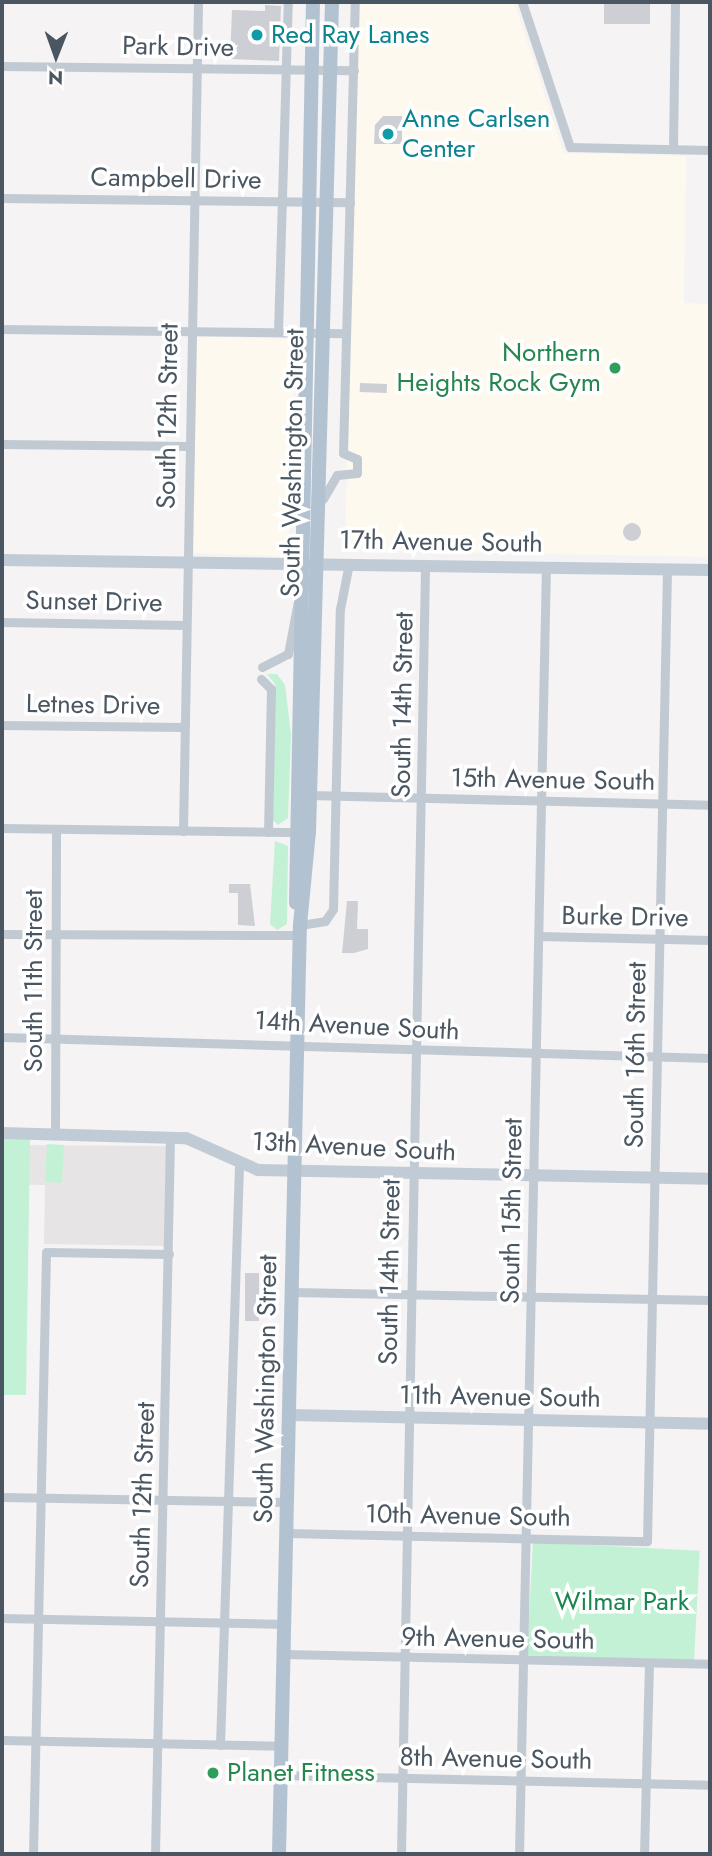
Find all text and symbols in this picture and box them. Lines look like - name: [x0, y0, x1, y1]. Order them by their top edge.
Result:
- place label: Red Ray Lanes: [271, 19, 429, 51]
- north arrow: [21, 21, 91, 91]
- marker: Red Ray Lanes: [249, 27, 265, 43]
- street label: Park Drive: [122, 30, 234, 64]
- text: N: [48, 64, 63, 91]
- place label: Anne Carlsen Center: [402, 103, 550, 164]
- marker: Anne Carlsen Center: [380, 126, 396, 142]
- street label: Campbell Drive: [90, 162, 262, 196]
- street label: South 12th Street: [151, 323, 185, 509]
- street label: South Washington Street: [275, 328, 311, 598]
- place label: Northern Heights Rock Gym: [397, 337, 601, 398]
- marker: Northern Heights Rock Gym: [607, 360, 623, 376]
- street label: 17th Avenue South: [339, 525, 543, 559]
- street label: Sunset Drive: [25, 585, 163, 619]
- street label: South 14th Street: [386, 612, 420, 798]
- street label: Letnes Drive: [26, 688, 160, 722]
- street label: 15th Avenue South: [450, 763, 656, 797]
- street label: South 11th Street: [18, 890, 50, 1072]
- street label: Burke Drive: [561, 900, 689, 934]
- street label: South 16th Street: [619, 962, 653, 1148]
- street label: 14th Avenue South: [254, 1005, 460, 1047]
- street label: South 15th Street: [495, 1118, 529, 1304]
- street label: 13th Avenue South: [251, 1126, 457, 1168]
- street label: South 14th Street: [373, 1179, 407, 1365]
- street label: South Washington Street: [248, 1254, 284, 1524]
- street label: 11th Avenue South: [399, 1380, 601, 1414]
- street label: South 12th Street: [124, 1402, 162, 1588]
- street label: 10th Avenue South: [365, 1499, 571, 1533]
- park label: Wilmar Park: [555, 1586, 689, 1618]
- street label: 9th Avenue South: [401, 1622, 595, 1656]
- street label: 8th Avenue South: [399, 1742, 593, 1776]
- place label: Planet Fitness: [227, 1757, 375, 1789]
- marker: Planet Fitness: [205, 1765, 221, 1781]

